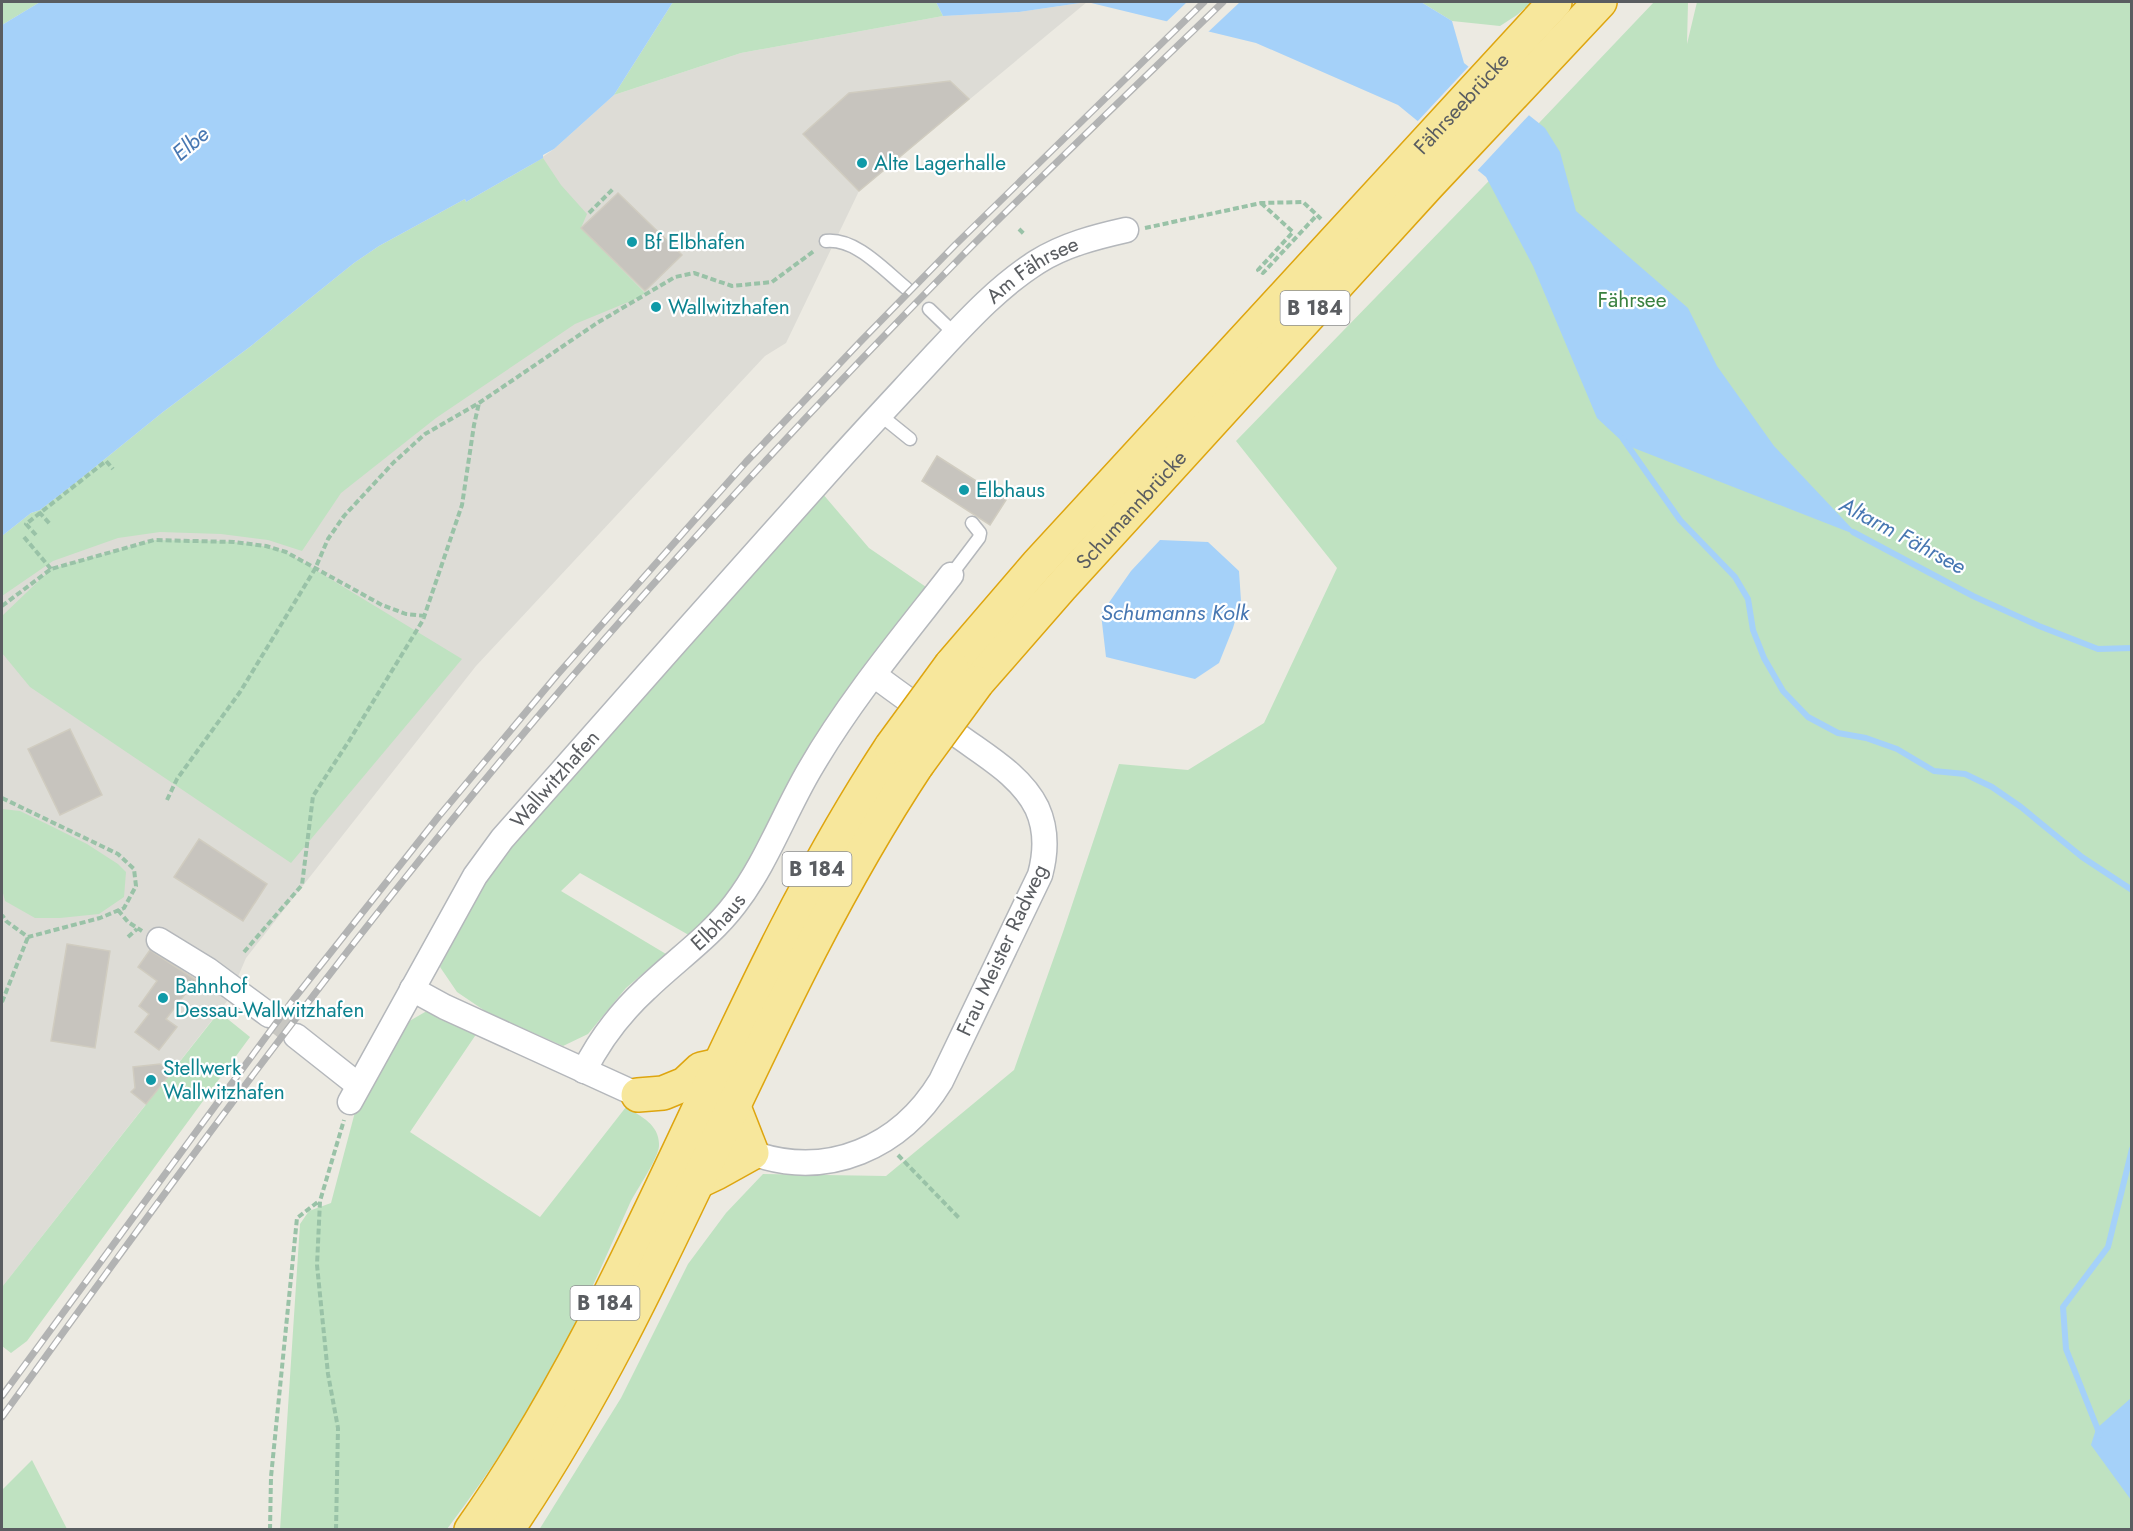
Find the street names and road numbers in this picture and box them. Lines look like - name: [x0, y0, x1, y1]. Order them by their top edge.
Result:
- street label: Fährseebrücke: [1407, 46, 1516, 161]
- street label: Am Fährsee: [979, 229, 1083, 311]
- road number: B 184: [1280, 291, 1350, 325]
- street label: Schumannbrücke: [1069, 443, 1194, 576]
- street label: Wallwitzhafen: [503, 723, 607, 835]
- road number: B 184: [782, 852, 852, 886]
- street label: Frau Meister Radweg: [949, 859, 1055, 1041]
- street label: Elbhaus: [684, 887, 753, 958]
- road number: B 184: [570, 1286, 640, 1320]

